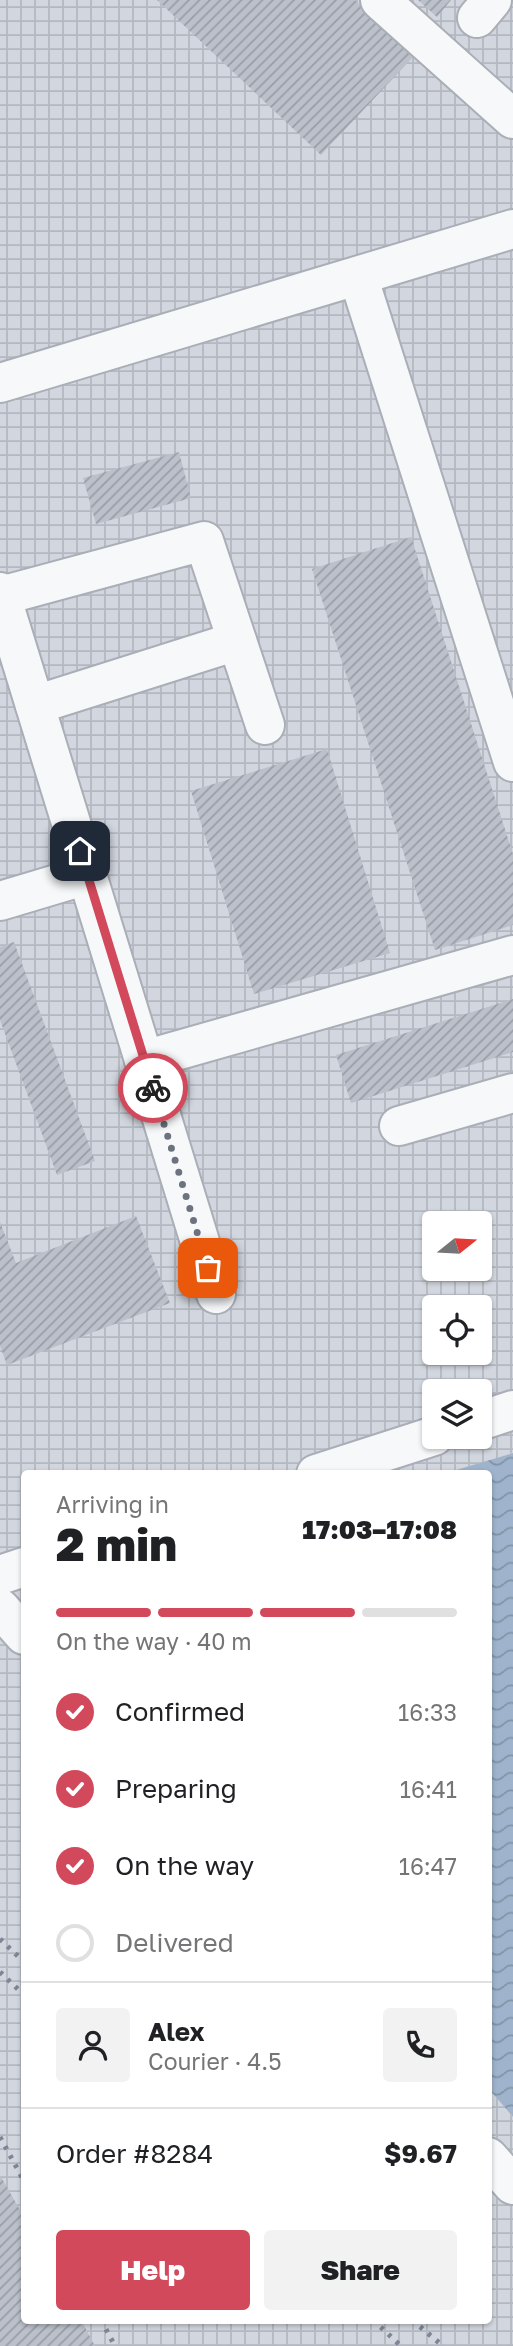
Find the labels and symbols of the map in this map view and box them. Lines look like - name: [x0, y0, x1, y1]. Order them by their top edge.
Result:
- pin: [50, 821, 110, 881]
- courier: [118, 1053, 188, 1123]
- north arrow: [422, 1211, 492, 1281]
- pin: [178, 1238, 238, 1298]

